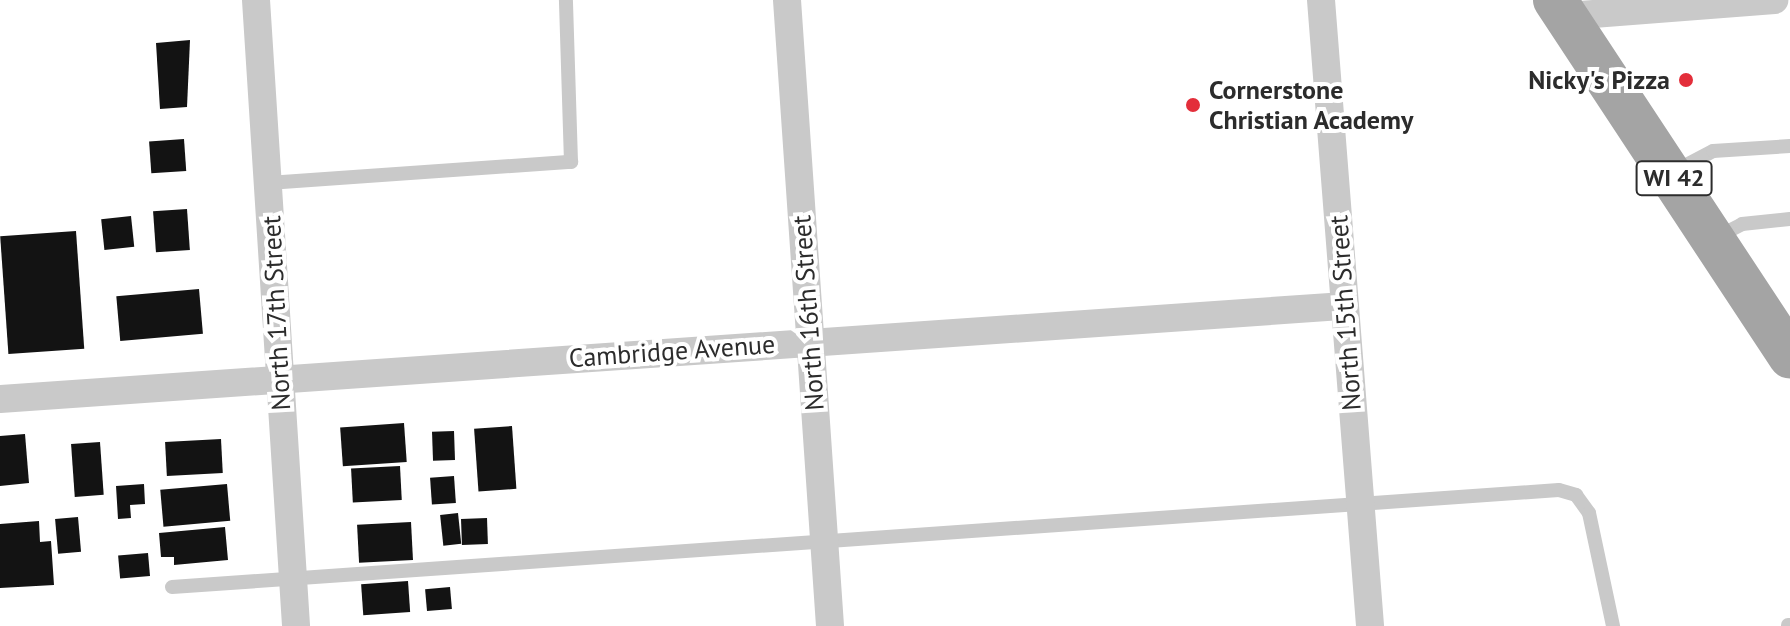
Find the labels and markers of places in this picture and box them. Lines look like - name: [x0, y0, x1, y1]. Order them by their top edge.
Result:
- place label: Nicky's Pizza: [1528, 64, 1670, 96]
- marker: Nicky's Pizza: [1677, 71, 1695, 89]
- place label: Cornerstone Christian Academy: [1209, 74, 1414, 136]
- marker: Cornerstone Christian Academy: [1184, 96, 1202, 114]

